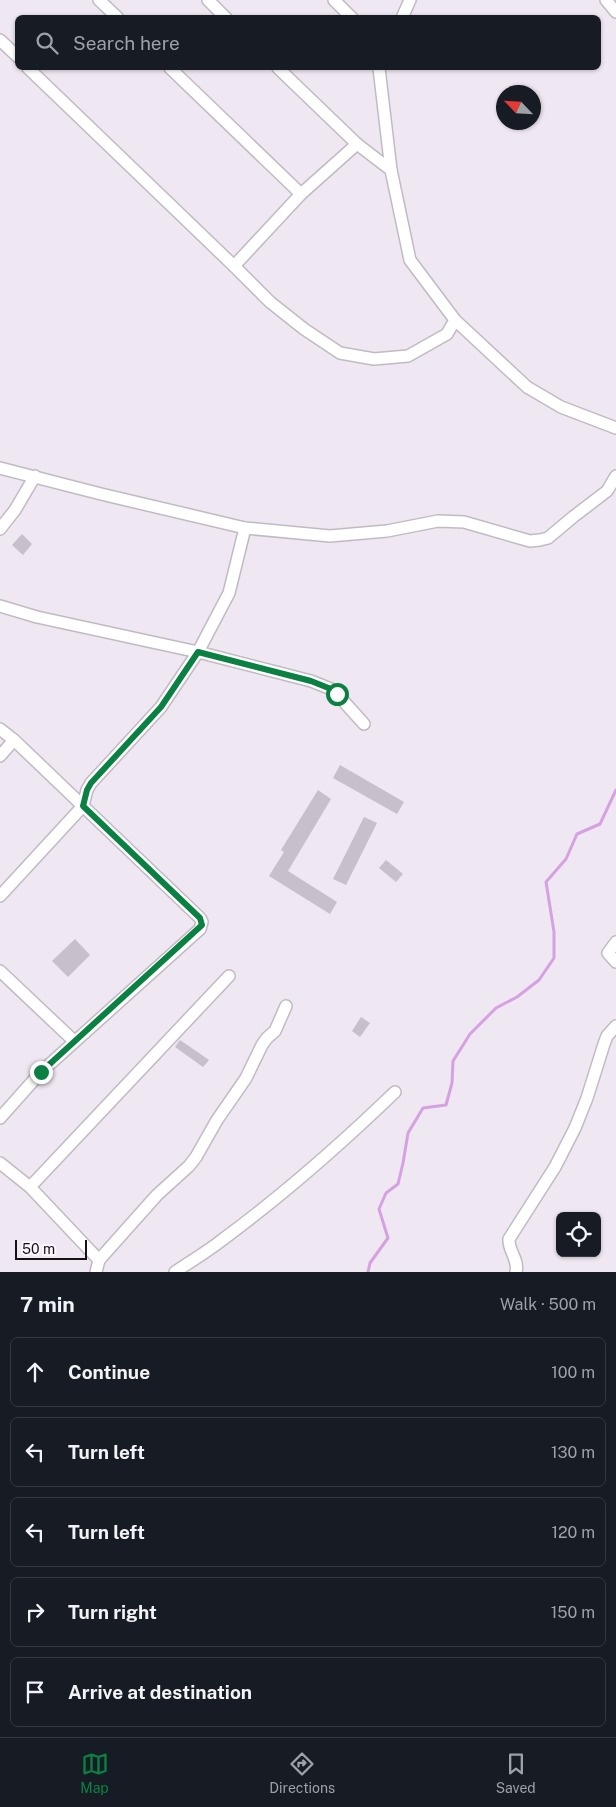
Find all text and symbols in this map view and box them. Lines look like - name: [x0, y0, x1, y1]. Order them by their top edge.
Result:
- search box: [15, 15, 601, 70]
- icon: search: [33, 29, 61, 57]
- text: Search here: [73, 32, 180, 54]
- north arrow: [496, 85, 541, 130]
- route start: [326, 683, 349, 706]
- route end: [30, 1061, 53, 1084]
- map controls: [556, 1212, 601, 1257]
- button: locate: [556, 1212, 601, 1257]
- scale bar: [15, 1237, 88, 1260]
- text: 50 m: [22, 1241, 55, 1257]
- text: 7 min: [20, 1292, 75, 1317]
- text: Walk · 500 m: [500, 1295, 596, 1314]
- icon: ahead: [21, 1358, 49, 1386]
- text: Continue: [68, 1361, 150, 1383]
- text: 100 m: [551, 1363, 595, 1382]
- icon: left: [21, 1438, 49, 1466]
- text: Turn left: [68, 1441, 145, 1463]
- text: 130 m: [551, 1443, 595, 1462]
- icon: left: [21, 1518, 49, 1546]
- text: Turn left: [68, 1521, 145, 1543]
- text: 120 m: [551, 1523, 595, 1542]
- icon: right: [21, 1598, 49, 1626]
- text: Turn right: [68, 1601, 157, 1623]
- text: 150 m: [551, 1603, 595, 1622]
- icon: arrive: [21, 1678, 49, 1706]
- text: Arrive at destination: [68, 1681, 252, 1703]
- tab: Map: [80, 1750, 109, 1796]
- tab: Directions: [269, 1750, 335, 1796]
- tab: Saved: [496, 1750, 536, 1796]

